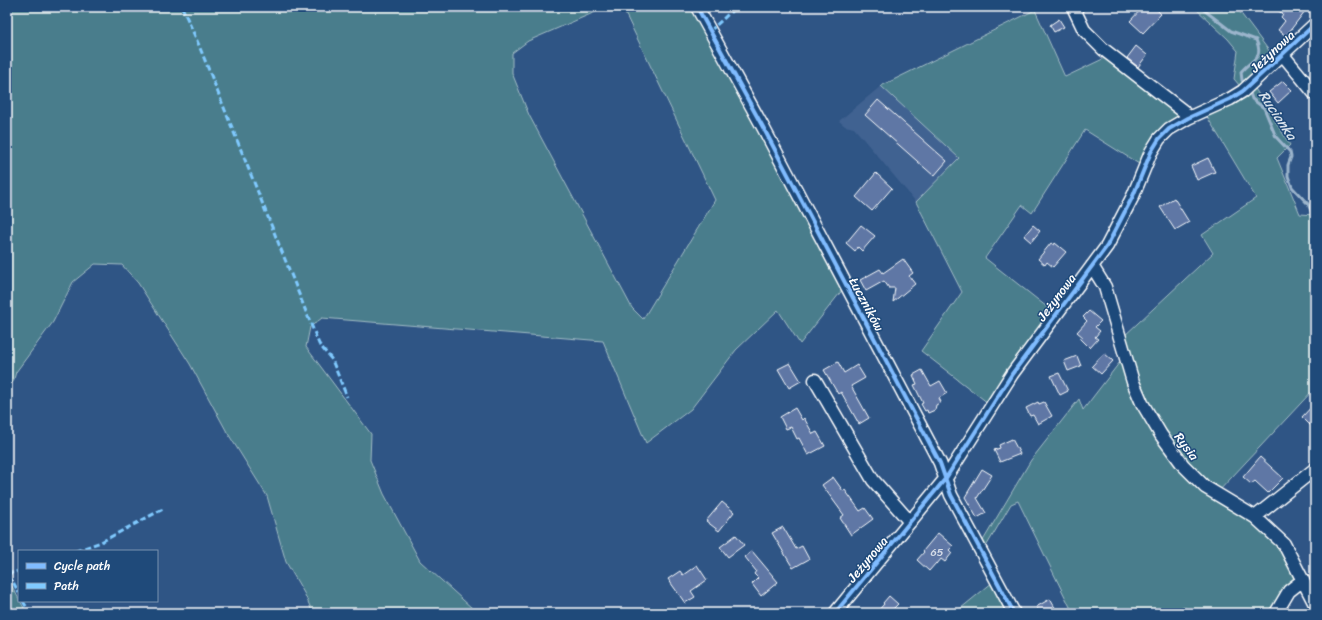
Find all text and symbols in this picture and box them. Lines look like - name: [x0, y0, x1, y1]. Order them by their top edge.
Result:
- street label: Jeżynowa: [1244, 24, 1301, 79]
- water label: Rucianka: [1252, 85, 1304, 146]
- street label: Jeżynowa: [1030, 268, 1082, 327]
- street label: Łuczników: [843, 273, 891, 336]
- street label: Rysia: [1168, 427, 1205, 466]
- street label: Jeżynowa: [840, 531, 894, 588]
- house number: 65: [931, 543, 944, 562]
- legend: [18, 550, 158, 602]
- text: Cycle path: [54, 555, 110, 577]
- text: Path: [54, 575, 79, 597]

